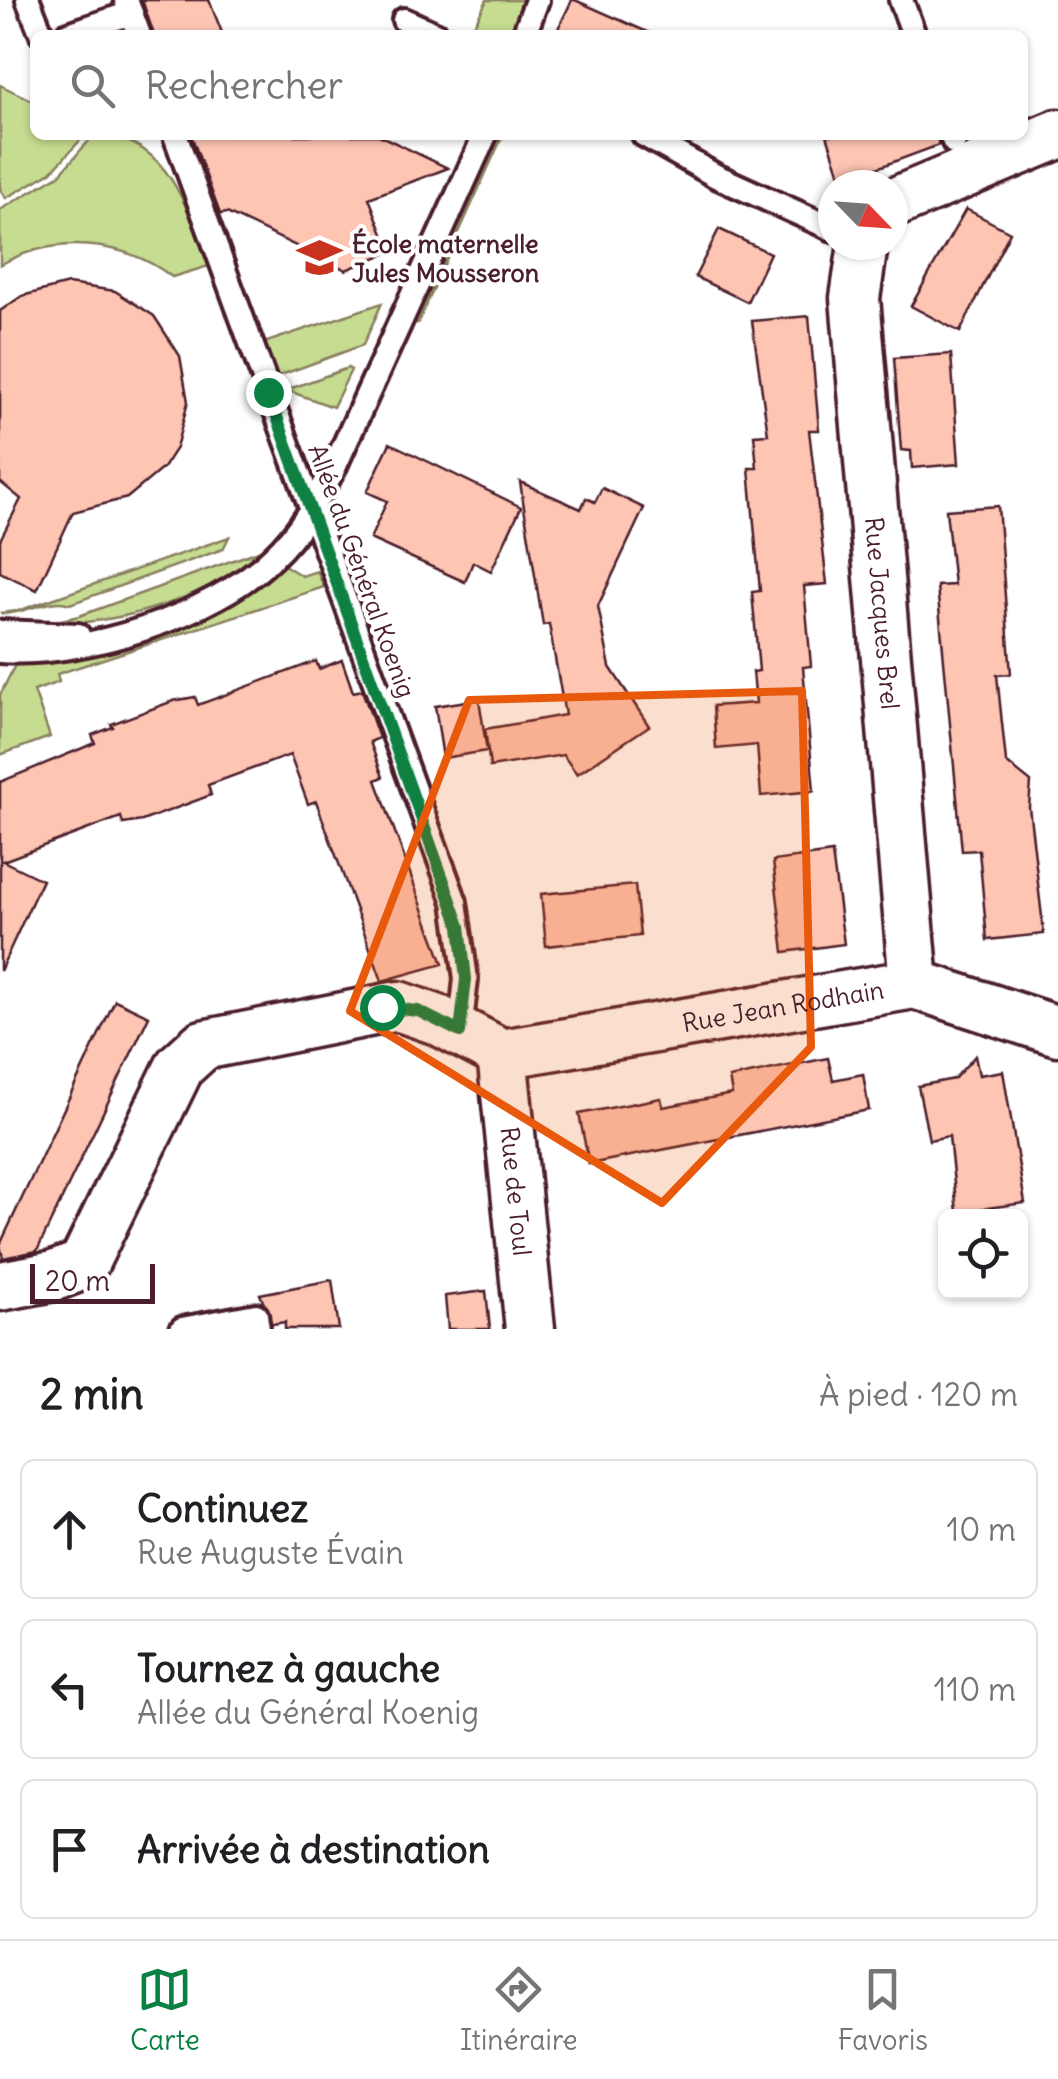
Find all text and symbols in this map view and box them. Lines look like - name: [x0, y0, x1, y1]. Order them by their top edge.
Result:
- search box: [30, 30, 1028, 140]
- icon: search: [65, 58, 120, 113]
- text: Rechercher: [145, 62, 343, 109]
- north arrow: [818, 170, 908, 260]
- place label: École maternelle Jules Mousseron: [352, 228, 540, 289]
- school or university icon: École maternelle Jules Mousseron: [295, 234, 343, 282]
- route end: [246, 370, 292, 416]
- street label: Allée du Général Koenig: [301, 440, 423, 702]
- street label: Rue Jacques Brel: [858, 516, 906, 711]
- street label: Rue Jean Rodhain: [680, 973, 886, 1039]
- route start: [360, 985, 406, 1031]
- street label: Rue de Toul: [494, 1125, 538, 1257]
- map controls: [938, 1209, 1028, 1299]
- button: locate: [938, 1209, 1028, 1299]
- scale bar: [30, 1259, 155, 1304]
- text: 20 m: [45, 1263, 110, 1299]
- text: 2 min: [40, 1368, 144, 1420]
- text: À pied · 120 m: [819, 1374, 1018, 1415]
- text: Continuez: [137, 1485, 308, 1532]
- icon: ahead: [42, 1502, 97, 1557]
- text: 10 m: [947, 1509, 1016, 1550]
- text: Rue Auguste Évain: [137, 1532, 404, 1573]
- text: Tournez à gauche: [137, 1645, 440, 1692]
- icon: left: [42, 1662, 97, 1717]
- text: 110 m: [934, 1669, 1016, 1710]
- text: Allée du Général Koenig: [137, 1692, 479, 1733]
- icon: arrive: [42, 1822, 97, 1877]
- text: Arrivée à destination: [137, 1826, 490, 1873]
- tab: Carte: [130, 1962, 200, 2058]
- tab: Itinéraire: [460, 1962, 578, 2058]
- tab: Favoris: [838, 1962, 928, 2058]

